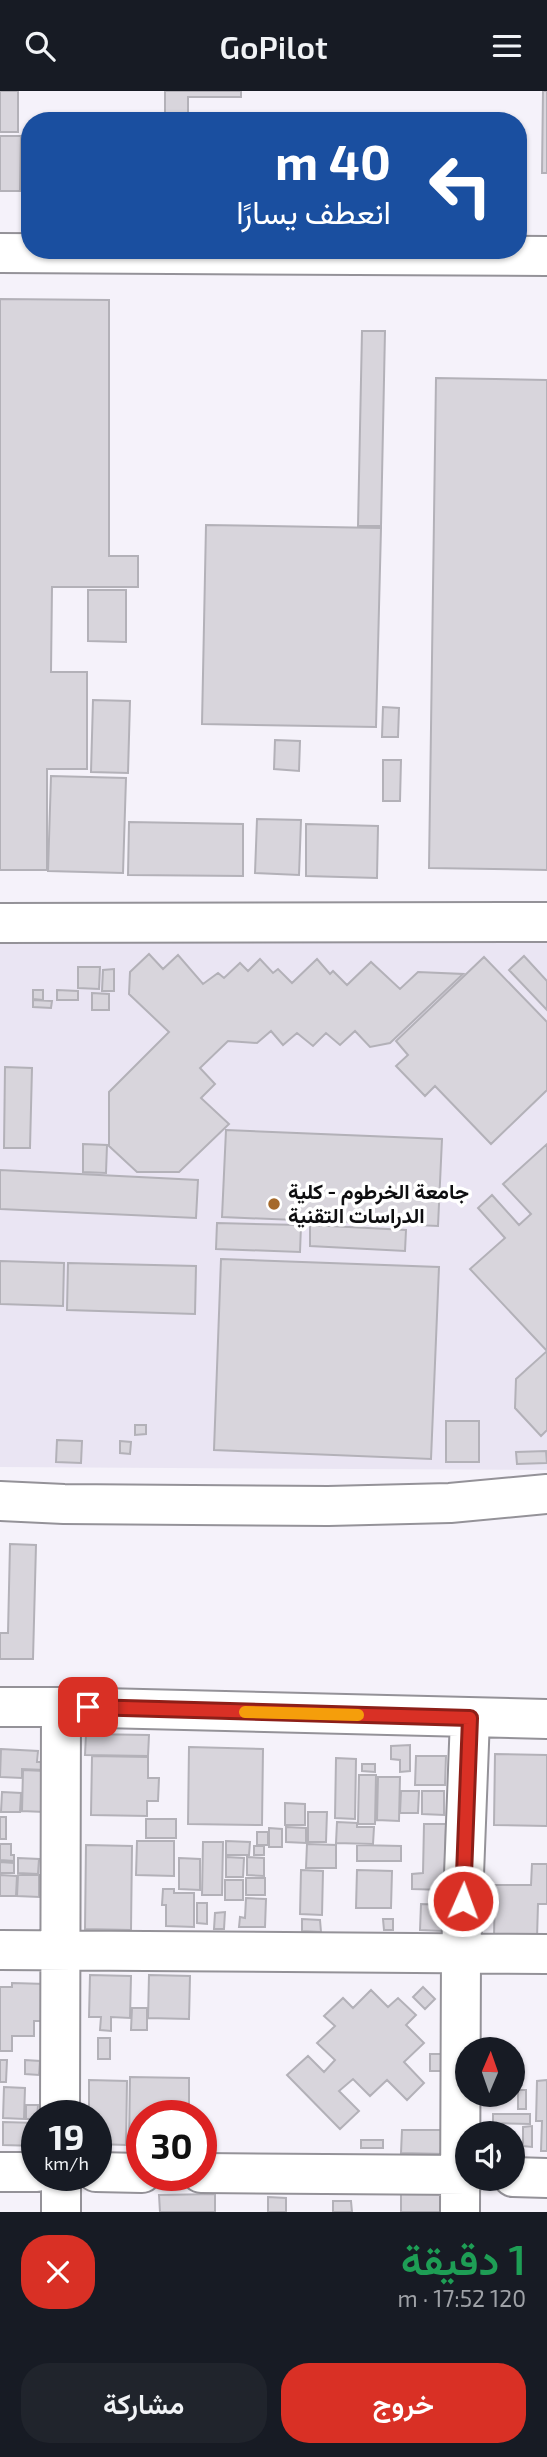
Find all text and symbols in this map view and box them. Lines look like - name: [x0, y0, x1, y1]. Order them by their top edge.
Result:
- icon: search: [21, 27, 59, 65]
- text: GoPilot: [219, 27, 328, 65]
- icon: menu: [488, 27, 526, 65]
- text: 40 m: [275, 131, 391, 190]
- icon: left: [415, 140, 506, 231]
- text: انعطف يسارًا: [236, 192, 391, 230]
- place label: جامعة الخرطوم - كلية الدراسات التقنية: [288, 1178, 469, 1229]
- marker: جامعة الخرطوم - كلية الدراسات التقنية: [266, 1196, 282, 1212]
- pin: [58, 1677, 118, 1737]
- icon: arrive: [69, 1688, 107, 1726]
- position arrow: [426, 1864, 500, 1938]
- north arrow: [455, 2037, 525, 2107]
- map controls: [455, 2037, 525, 2191]
- speed limit sign: 30: [126, 2100, 217, 2191]
- text: 19: [49, 2115, 84, 2157]
- button: sound: [455, 2121, 525, 2191]
- text: km/h: [44, 2152, 89, 2174]
- text: 1 دقيقة: [401, 2233, 526, 2283]
- button: close: [21, 2235, 95, 2309]
- text: 120 m · 17:52: [397, 2284, 526, 2312]
- button: مشاركة: [21, 2363, 267, 2443]
- button: خروج: [281, 2363, 526, 2443]

